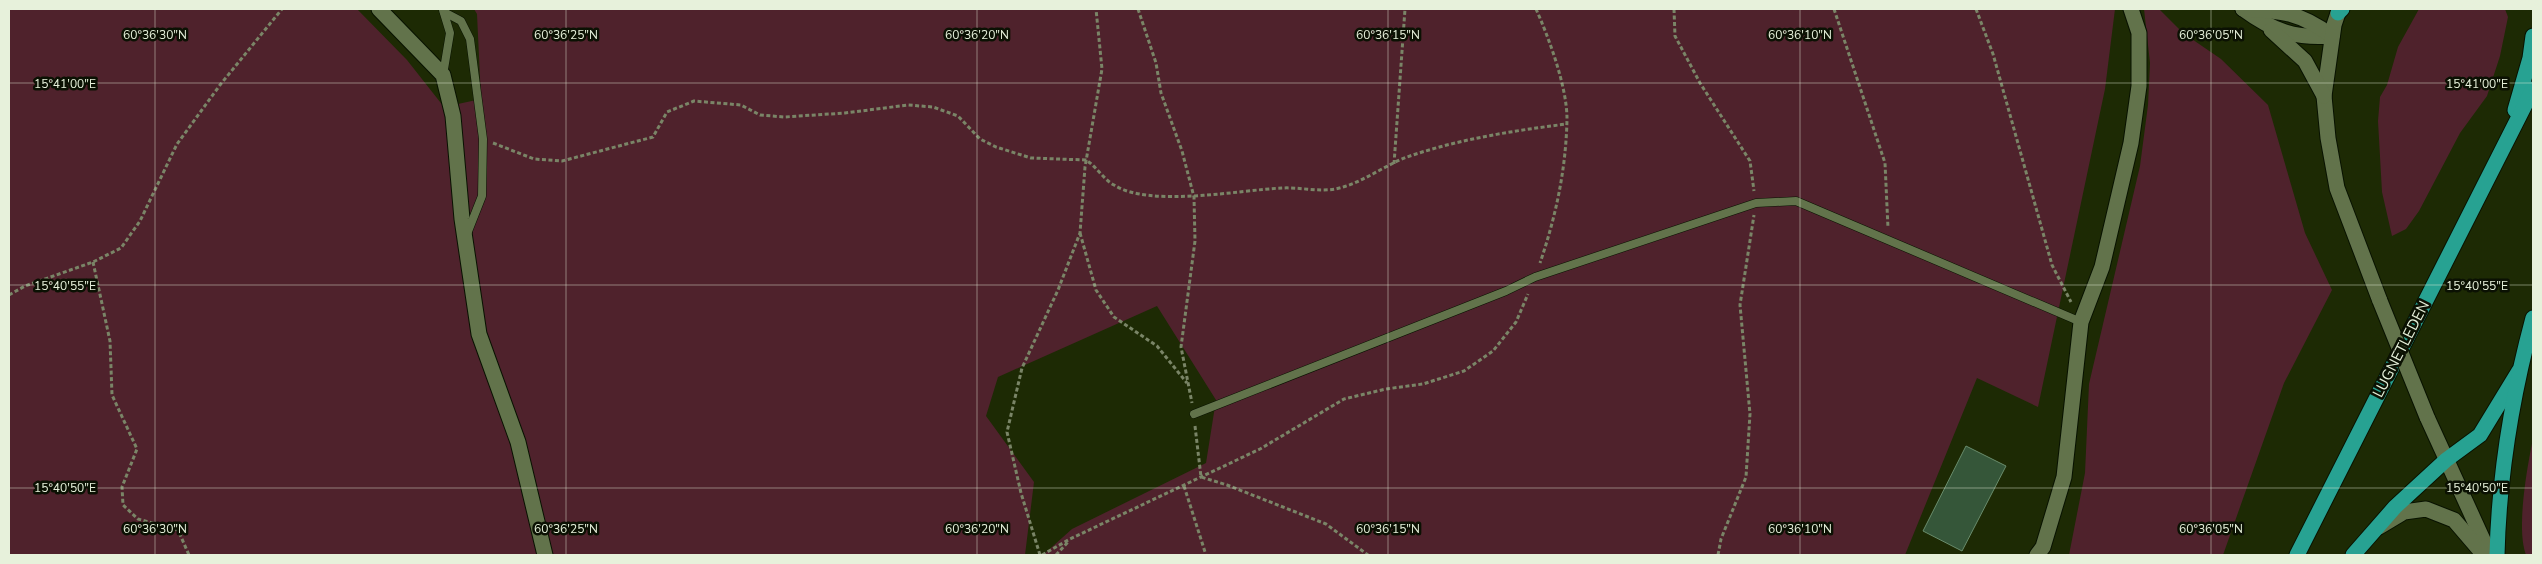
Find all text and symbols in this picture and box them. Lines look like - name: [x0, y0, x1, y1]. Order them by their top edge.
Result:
- text: 60°36'30"N: [123, 27, 187, 43]
- text: 60°36'25"N: [534, 27, 598, 43]
- text: 60°36'20"N: [945, 27, 1009, 43]
- text: 60°36'15"N: [1356, 27, 1420, 43]
- text: 60°36'10"N: [1768, 27, 1832, 43]
- text: 60°36'05"N: [2179, 27, 2243, 43]
- text: 15°41'00"E: [34, 76, 96, 92]
- text: 15°41'00"E: [2446, 76, 2508, 92]
- text: 15°40'55"E: [34, 278, 96, 294]
- text: 15°40'55"E: [2446, 278, 2508, 294]
- street label: LUGNETLEDEN: [2368, 297, 2434, 401]
- text: 15°40'50"E: [34, 480, 96, 496]
- text: 15°40'50"E: [2446, 480, 2508, 496]
- text: 60°36'30"N: [123, 521, 187, 537]
- text: 60°36'25"N: [534, 521, 598, 537]
- text: 60°36'20"N: [945, 521, 1009, 537]
- text: 60°36'15"N: [1356, 521, 1420, 537]
- text: 60°36'10"N: [1768, 521, 1832, 537]
- text: 60°36'05"N: [2179, 521, 2243, 537]

